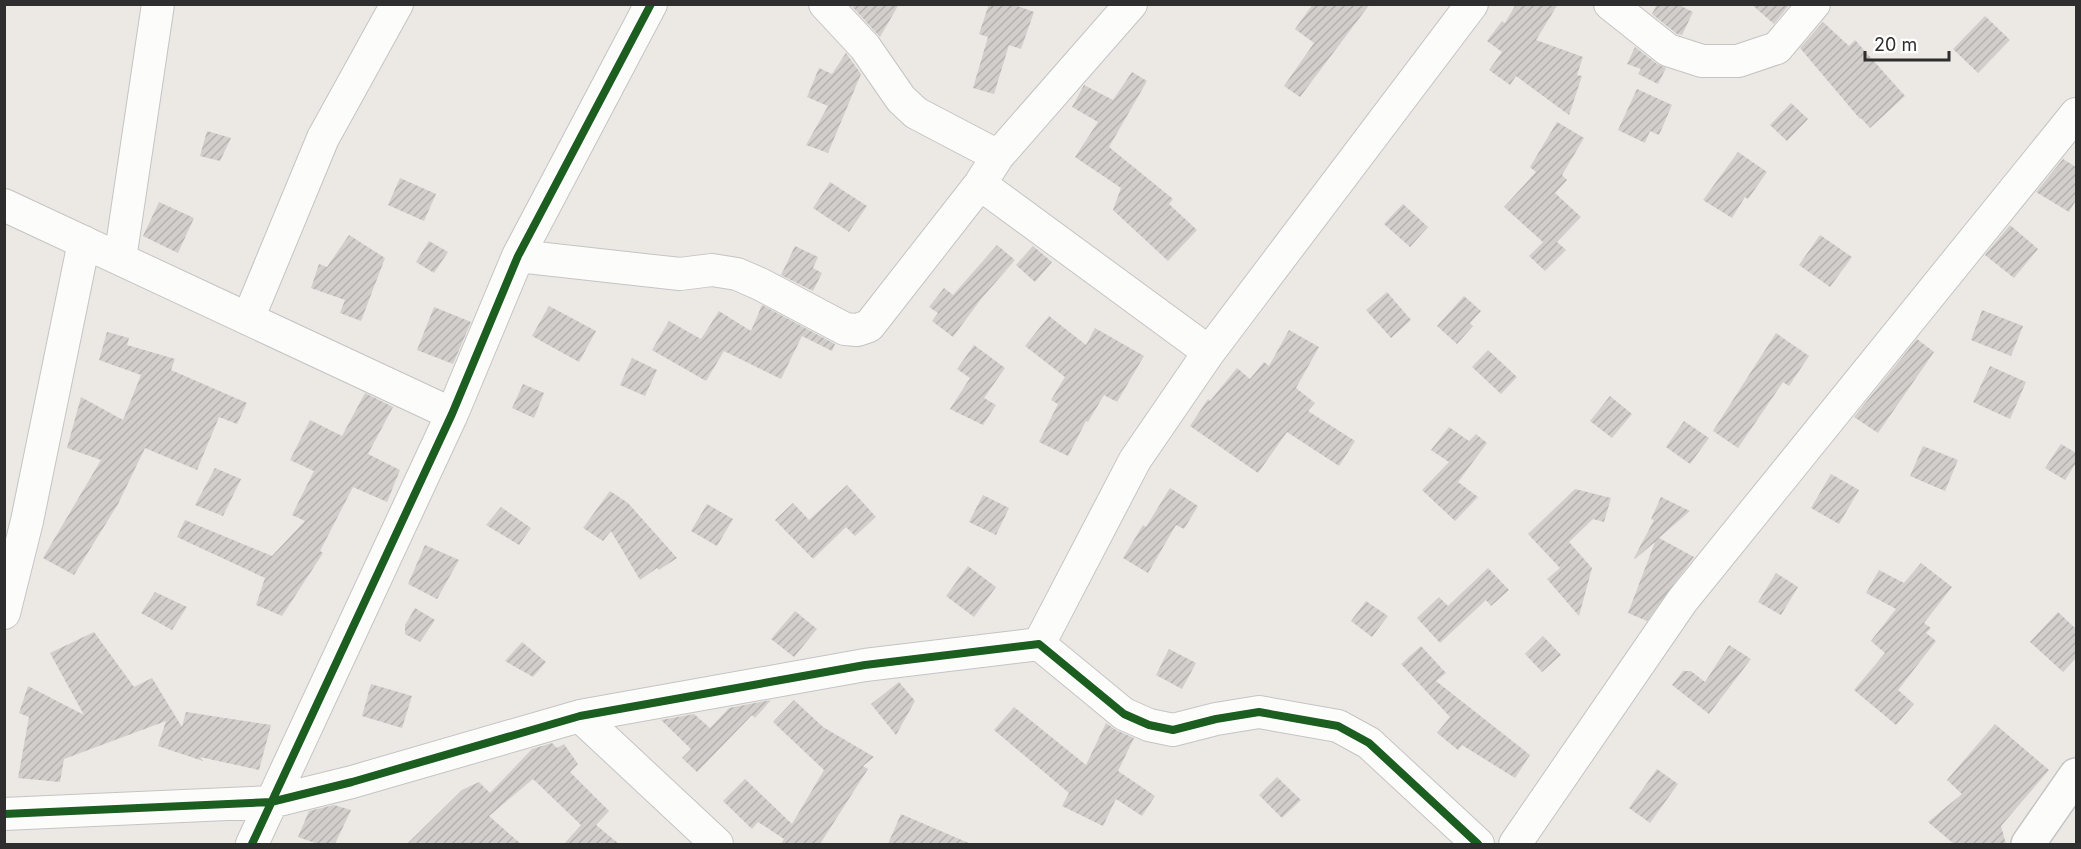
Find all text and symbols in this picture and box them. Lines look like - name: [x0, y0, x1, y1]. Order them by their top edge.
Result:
- scale bar: [1865, 24, 1949, 62]
- text: 20 m: [1874, 34, 1917, 55]

